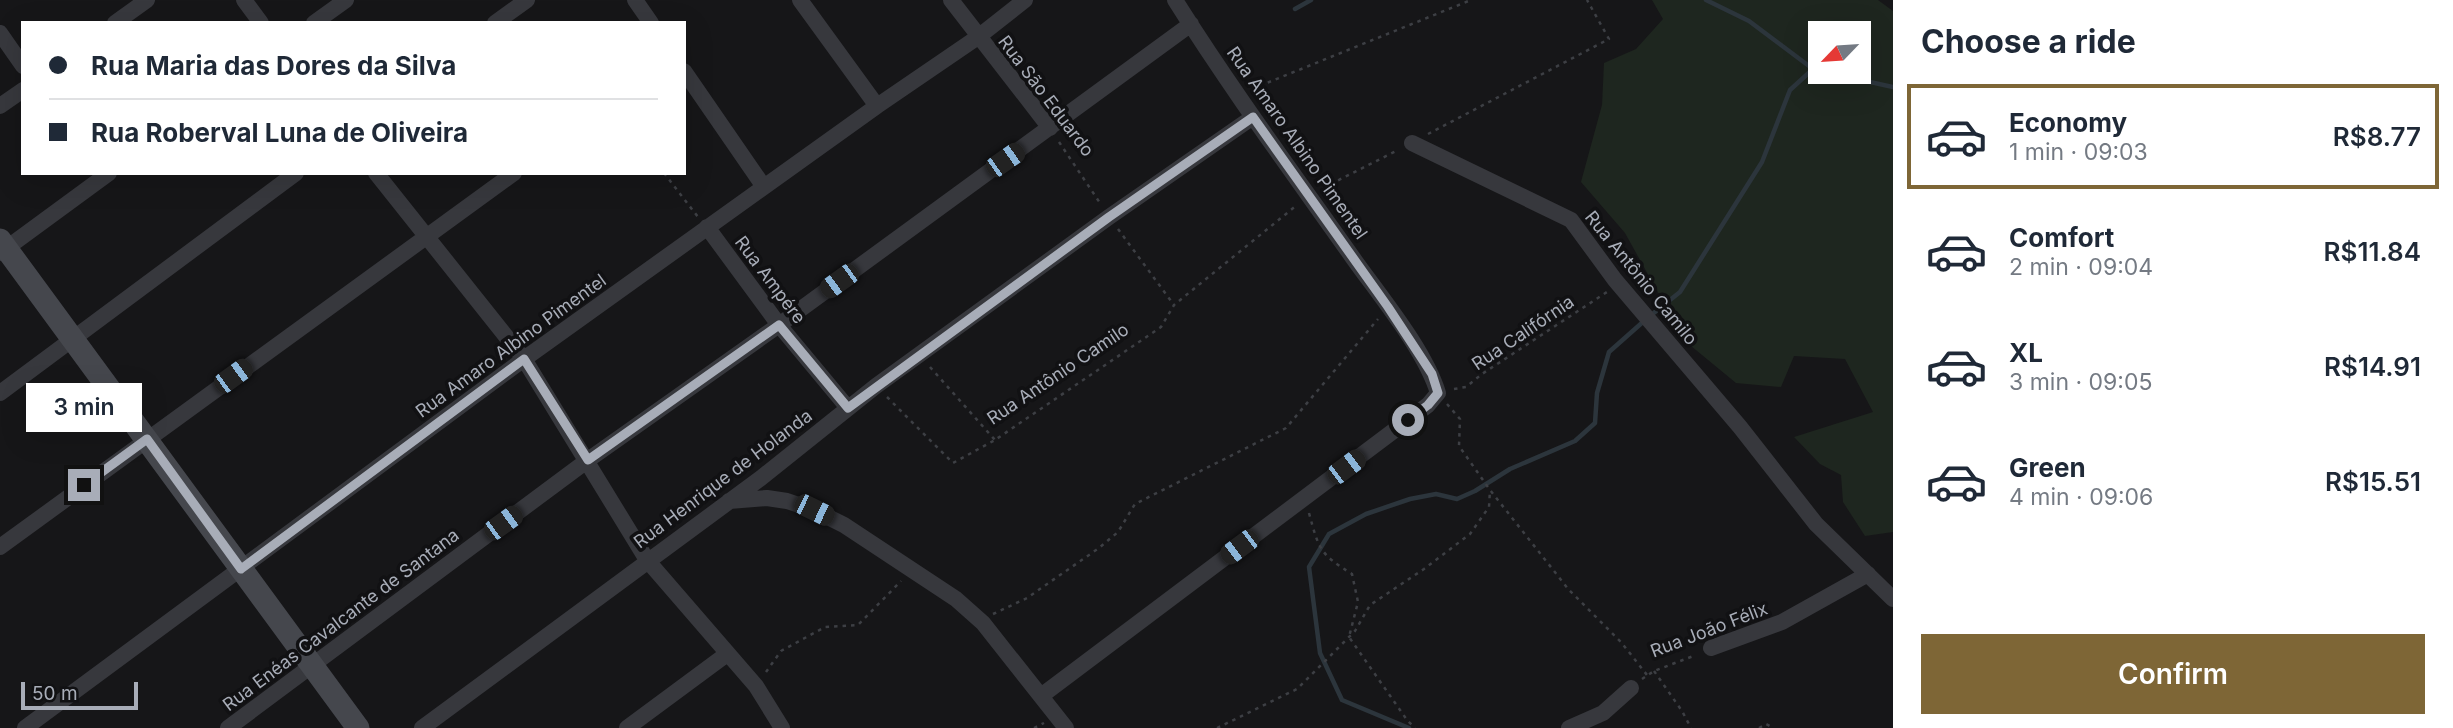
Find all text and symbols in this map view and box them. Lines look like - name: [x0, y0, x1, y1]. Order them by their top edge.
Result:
- north arrow: [1808, 21, 1871, 84]
- map controls: [1808, 21, 1871, 84]
- text: Choose a ride: [1921, 22, 2136, 61]
- street label: Rua São Eduardo: [994, 31, 1099, 160]
- street label: Rua Amaro Albino Pimentel: [1223, 42, 1372, 243]
- text: Rua Maria das Dores da Silva: [91, 50, 456, 81]
- icon: car: [1925, 105, 1988, 168]
- text: Economy: [2009, 107, 2127, 138]
- text: Rua Roberval Luna de Oliveira: [91, 117, 468, 148]
- text: R$8.77: [2333, 121, 2421, 152]
- text: 1 min · 09:03: [2009, 138, 2148, 166]
- car: [982, 139, 1029, 181]
- street label: Rua Antônio Camilo: [1581, 206, 1702, 349]
- icon: car: [1925, 220, 1988, 283]
- text: Comfort: [2009, 222, 2114, 253]
- street label: Rua Ampére: [731, 232, 810, 328]
- text: R$11.84: [2324, 236, 2421, 267]
- text: 2 min · 09:04: [2009, 253, 2153, 281]
- car: [816, 260, 863, 302]
- street label: Rua Amaro Albino Pimentel: [411, 270, 610, 422]
- street label: Rua Califórnia: [1468, 291, 1578, 374]
- street label: Rua Antônio Camilo: [983, 318, 1133, 429]
- icon: car: [1925, 335, 1988, 398]
- text: XL: [2009, 337, 2043, 368]
- text: R$14.91: [2324, 351, 2421, 382]
- car: [210, 355, 257, 397]
- text: 3 min · 09:05: [2009, 368, 2152, 396]
- callout: 3 min: [26, 384, 142, 433]
- text: 3 min: [53, 393, 115, 421]
- route start: [1392, 404, 1424, 436]
- street label: Rua Henrique de Holanda: [630, 405, 816, 552]
- car: [1323, 446, 1370, 488]
- icon: car: [1925, 450, 1988, 513]
- text: Green: [2009, 452, 2086, 483]
- text: R$15.51: [2325, 466, 2421, 497]
- route end: [68, 469, 100, 501]
- text: 4 min · 09:06: [2009, 483, 2153, 511]
- car: [791, 491, 838, 529]
- car: [480, 502, 527, 544]
- street label: Rua Enéas Cavalcante de Santana: [219, 524, 463, 715]
- car: [1216, 526, 1263, 568]
- street label: Rua João Félix: [1647, 598, 1770, 661]
- button: Confirm: [1921, 634, 2425, 714]
- scale bar: [21, 679, 138, 711]
- text: 50 m: [32, 682, 78, 705]

